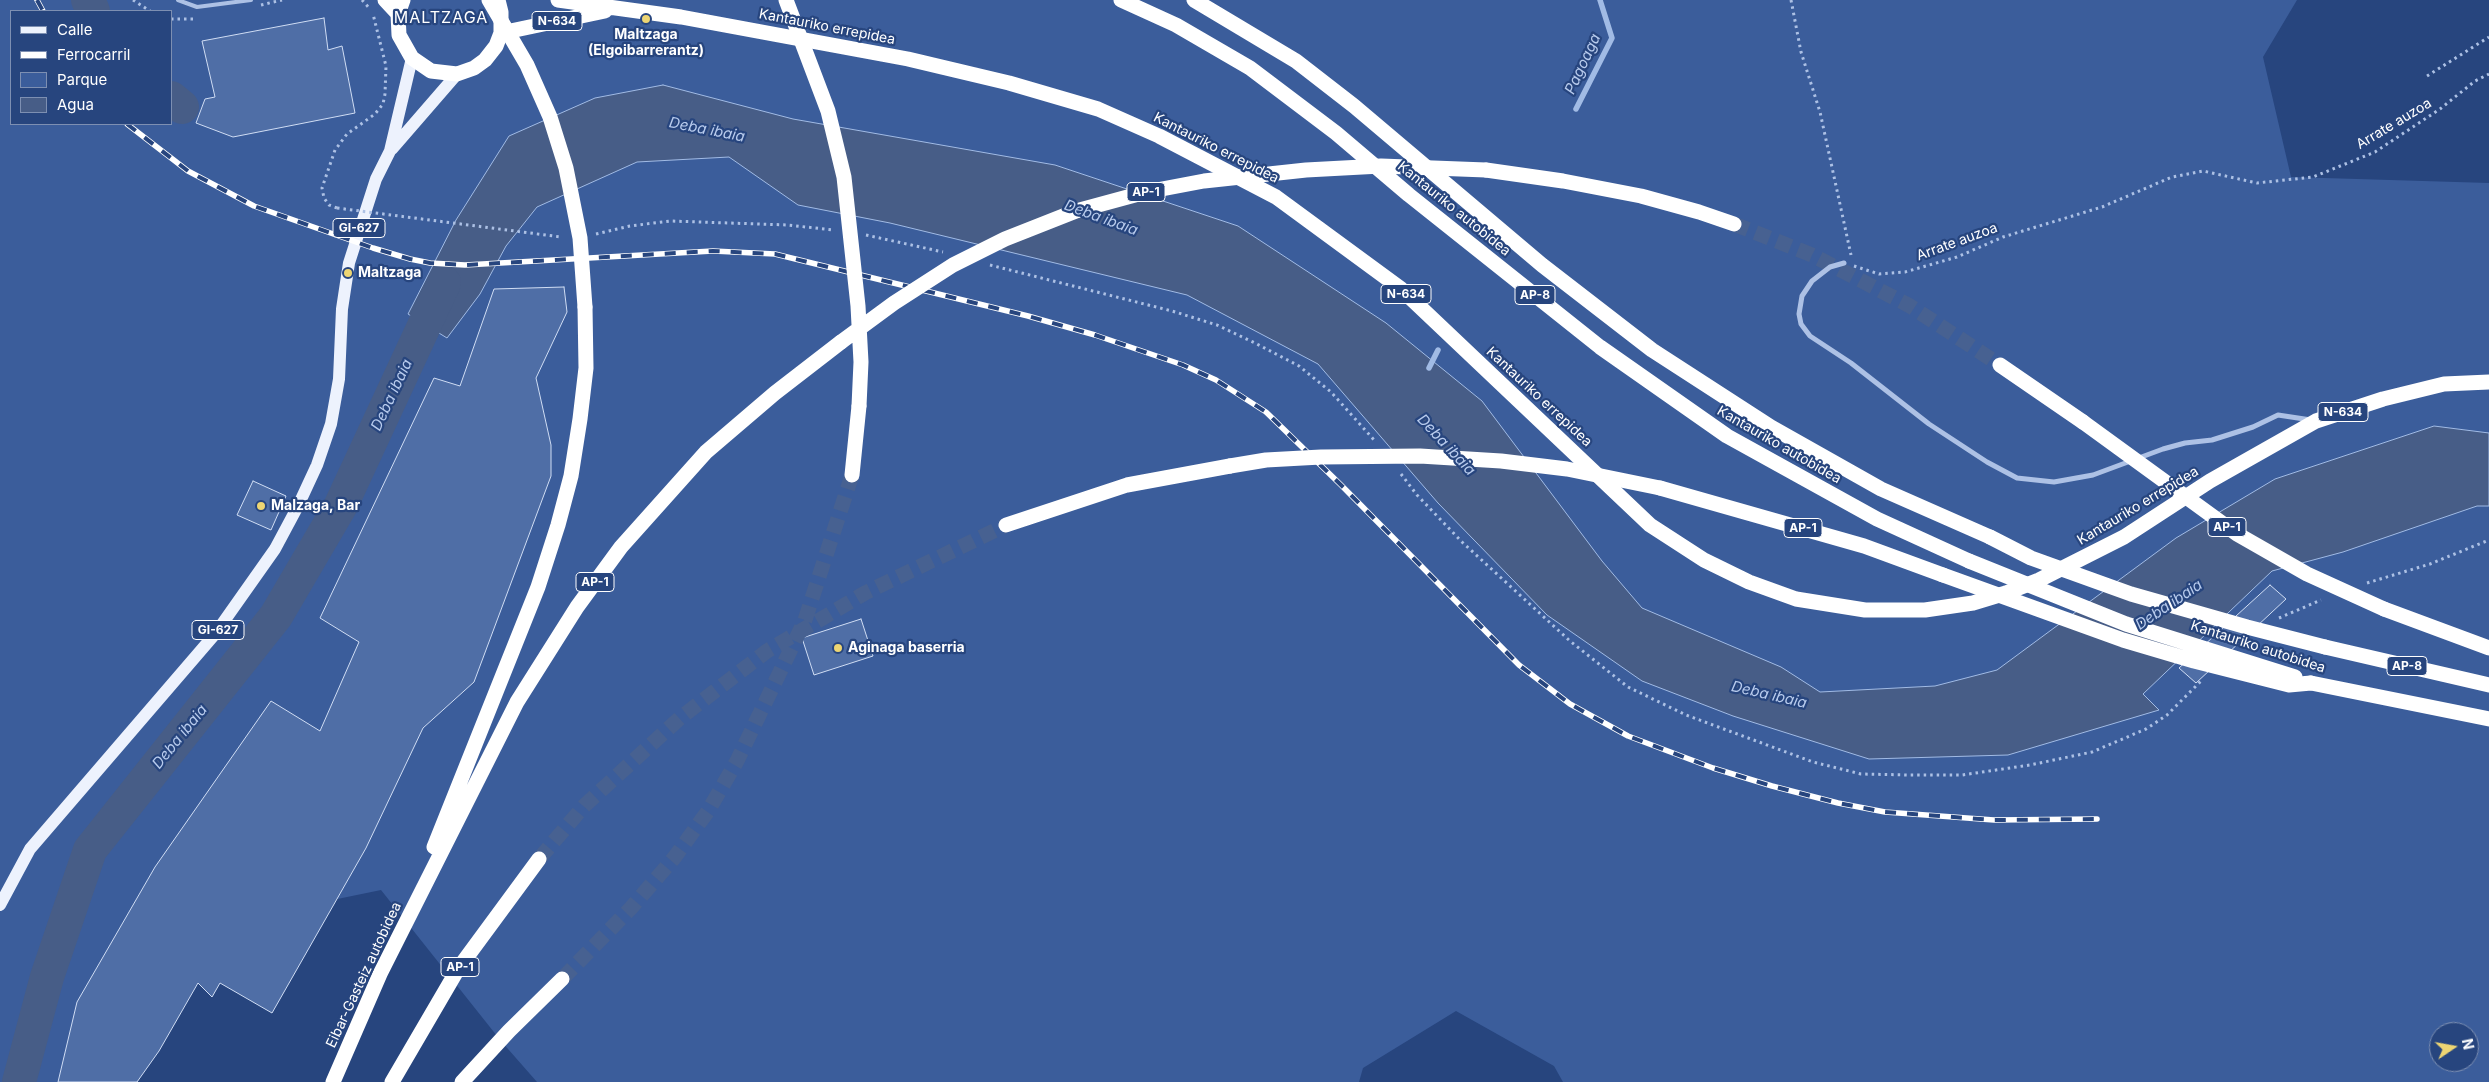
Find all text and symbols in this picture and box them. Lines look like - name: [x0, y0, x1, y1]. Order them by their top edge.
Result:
- street label: Kantauriko errepidea: [757, 6, 897, 48]
- district label: MALTZAGA: [393, 8, 489, 28]
- legend: [10, 10, 172, 125]
- road number: N-634: [532, 12, 582, 30]
- marker: Maltzaga (Elgoibarrerantz): [640, 13, 652, 25]
- text: Calle: [57, 20, 92, 39]
- place label: Maltzaga (Elgoibarrerantz): [588, 27, 704, 59]
- water label: Pagoaga: [1561, 31, 1605, 97]
- text: Ferrocarril: [57, 45, 130, 64]
- text: Parque: [57, 70, 107, 89]
- text: Agua: [57, 95, 94, 114]
- street label: Arrate auzoa: [2353, 95, 2435, 153]
- street label: Kantauriko errepidea: [1151, 109, 1281, 187]
- water label: Deba ibaia: [668, 114, 746, 146]
- street label: Kantauriko autobidea: [1394, 158, 1514, 260]
- road number: AP-1: [1127, 182, 1165, 202]
- water label: Deba ibaia: [1062, 196, 1140, 240]
- road number: GI-627: [333, 218, 385, 238]
- street label: Arrate auzoa: [1914, 220, 2000, 264]
- place label: Maltzaga: [358, 265, 421, 281]
- marker: Maltzaga: [342, 267, 354, 279]
- road number: N-634: [1381, 284, 1431, 304]
- road number: AP-8: [1515, 286, 1555, 304]
- street label: Kantauriko errepidea: [1483, 344, 1595, 450]
- water label: Deba ibaia: [368, 356, 416, 434]
- road number: N-634: [2318, 402, 2368, 422]
- street label: Kantauriko autobidea: [1714, 403, 1844, 487]
- water label: Deba ibaia: [1413, 411, 1479, 479]
- street label: Kantauriko errepidea: [2074, 463, 2202, 549]
- place label: Malzaga, Bar: [271, 498, 360, 514]
- marker: Malzaga, Bar: [255, 500, 267, 512]
- road number: AP-1: [1784, 518, 1822, 538]
- road number: AP-1: [2208, 518, 2246, 536]
- road number: AP-1: [576, 572, 614, 592]
- water label: Deba ibaia: [2132, 576, 2206, 634]
- street label: Kantauriko autobidea: [2189, 617, 2327, 677]
- road number: GI-627: [192, 620, 244, 640]
- place label: Aginaga baserria: [848, 640, 965, 656]
- marker: Aginaga baserria: [832, 642, 844, 654]
- road number: AP-8: [2387, 656, 2427, 676]
- water label: Deba ibaia: [1729, 678, 1809, 712]
- water label: Deba ibaia: [149, 701, 211, 773]
- street label: Eibar-Gasteiz autobidea: [323, 900, 405, 1050]
- road number: AP-1: [441, 958, 479, 976]
- north arrow: [2429, 1022, 2479, 1072]
- text: N: [2459, 1037, 2478, 1051]

